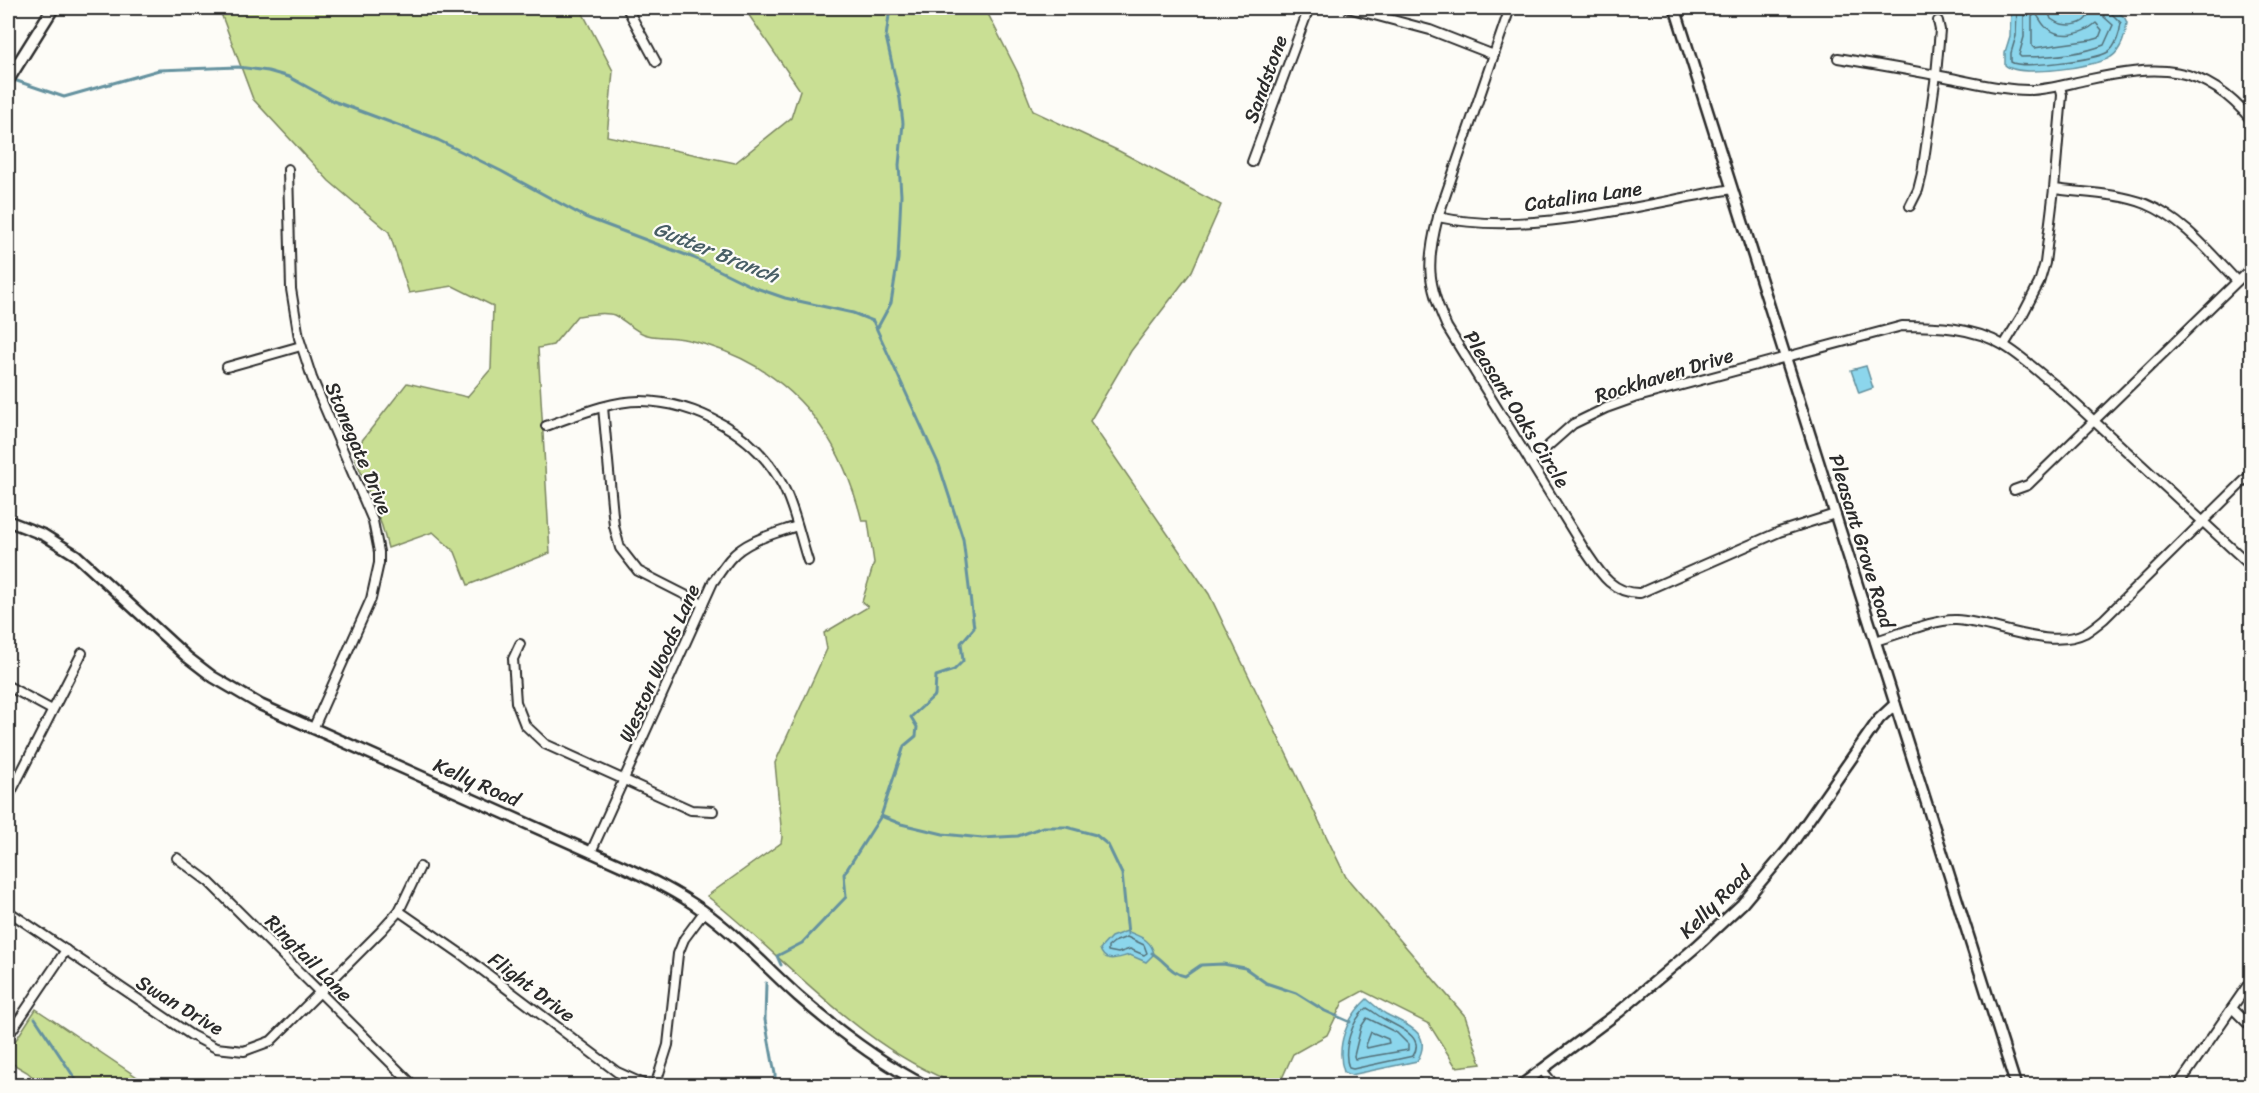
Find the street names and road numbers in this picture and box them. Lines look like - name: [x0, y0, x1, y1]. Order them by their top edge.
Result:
- street label: Sandstone: [1233, 30, 1298, 128]
- street label: Catalina Lane: [1522, 171, 1644, 222]
- street label: Pleasant Oaks Circle: [1454, 323, 1579, 495]
- street label: Rockhaven Drive: [1590, 338, 1738, 413]
- street label: Stonegate Drive: [315, 376, 402, 520]
- street label: Pleasant Grove Road: [1818, 450, 1905, 634]
- street label: Weston Woods Lane: [609, 578, 710, 748]
- street label: Kelly Road: [428, 748, 527, 818]
- street label: Kelly Road: [1670, 856, 1761, 947]
- street label: Ringtail Lane: [256, 906, 361, 1011]
- street label: Flight Drive: [480, 943, 583, 1032]
- street label: Swan Drive: [129, 965, 231, 1046]

